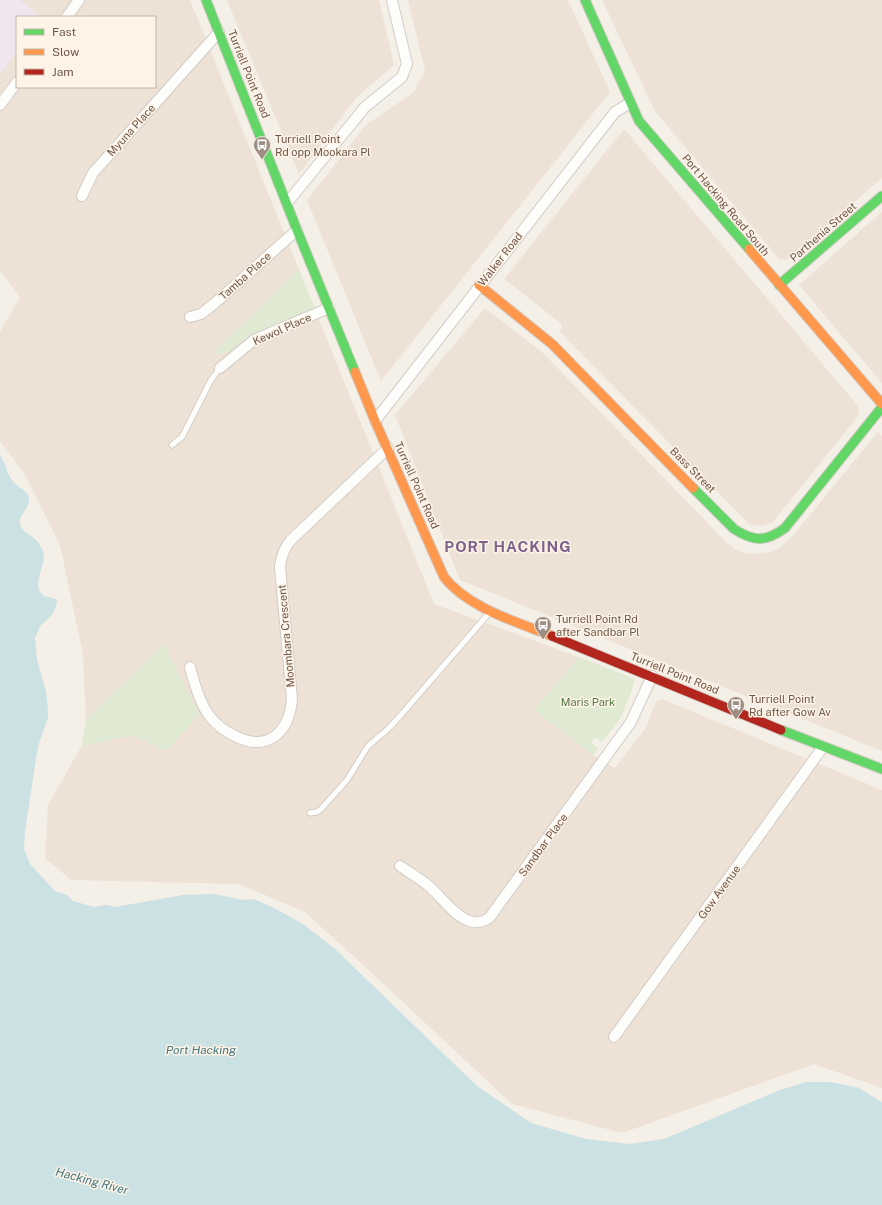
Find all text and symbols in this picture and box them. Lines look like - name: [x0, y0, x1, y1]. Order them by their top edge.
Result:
- legend: [16, 16, 156, 88]
- text: Fast: [52, 25, 77, 39]
- street label: Turriell Point Road: [226, 28, 272, 120]
- text: Slow: [52, 45, 80, 59]
- text: Jam: [52, 65, 74, 79]
- street label: Myuna Place: [105, 102, 157, 158]
- place label: Turriell Point Rd opp Mookara Pl: [275, 133, 371, 158]
- bus stop icon: Turriell Point Rd opp Mookara Pl: [252, 135, 272, 160]
- street label: Port Hacking Road South: [680, 152, 772, 258]
- street label: Parthenia Street: [787, 200, 859, 264]
- street label: Walker Road: [475, 230, 525, 288]
- street label: Tamba Place: [217, 250, 273, 302]
- street label: Kewol Place: [251, 311, 313, 347]
- street label: Turriell Point Road: [392, 440, 442, 530]
- street label: Bass Street: [668, 445, 718, 495]
- district label: PORT HACKING: [444, 538, 572, 555]
- street label: Moombara Crescent: [276, 584, 296, 688]
- place label: Turriell Point Rd after Sandbar Pl: [556, 613, 640, 638]
- bus stop icon: Turriell Point Rd after Sandbar Pl: [533, 615, 553, 640]
- street label: Turriell Point Road: [629, 650, 721, 696]
- place label: Turriell Point Rd after Gow Av: [749, 693, 831, 718]
- bus stop icon: Turriell Point Rd after Gow Av: [726, 695, 746, 720]
- park label: Maris Park: [561, 696, 615, 708]
- street label: Sandbar Place: [516, 811, 570, 879]
- street label: Gow Avenue: [696, 863, 742, 921]
- water label: Port Hacking: [166, 1043, 237, 1057]
- water label: Hacking River: [54, 1165, 131, 1198]

